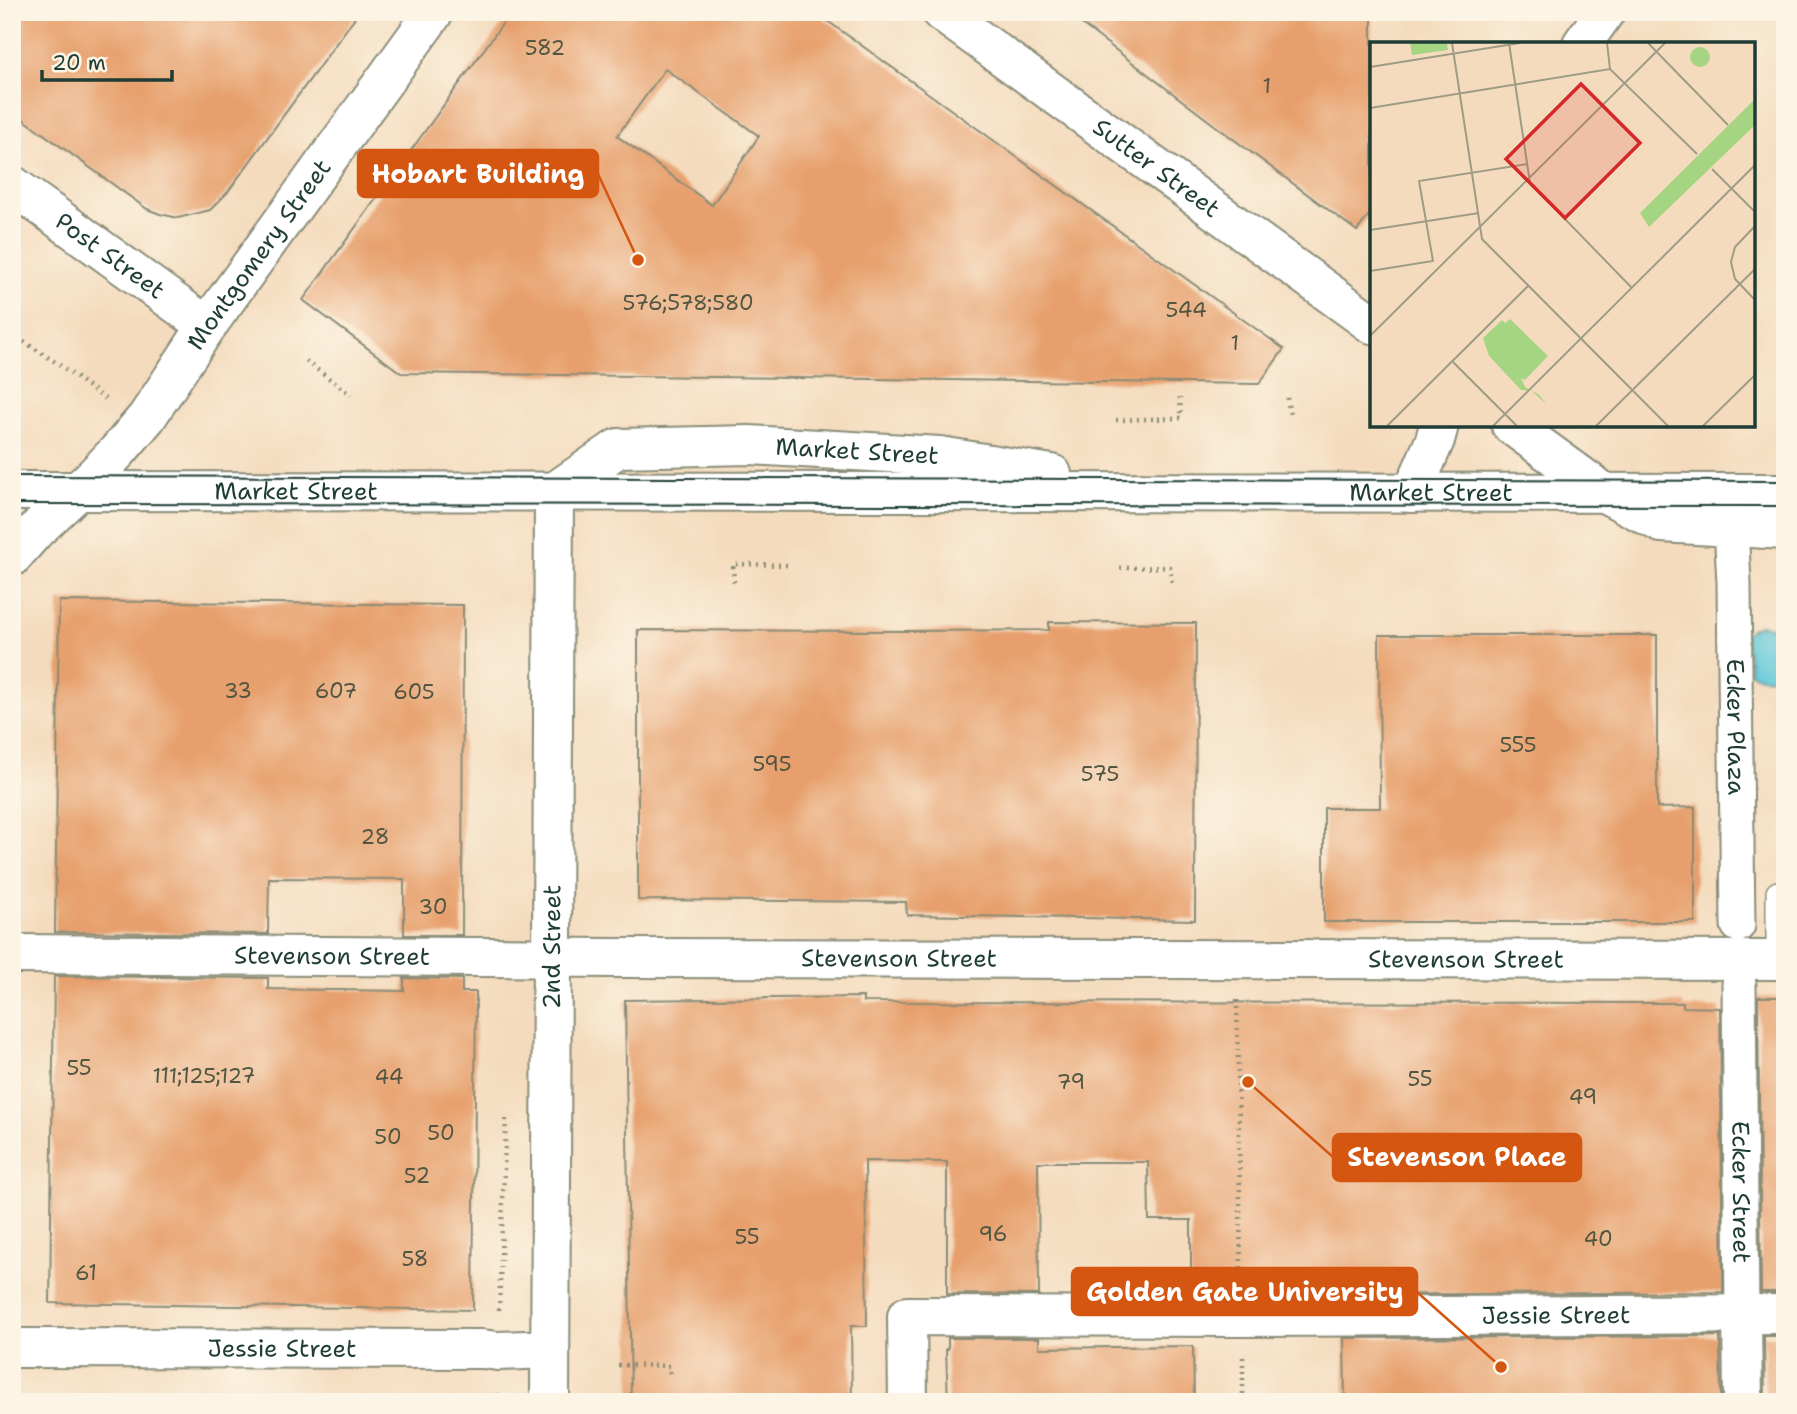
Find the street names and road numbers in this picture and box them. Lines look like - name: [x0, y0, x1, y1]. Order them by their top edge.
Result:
- street label: Sutter Street: [1086, 111, 1226, 225]
- street label: Montgomery Street: [180, 153, 338, 356]
- street label: Post Street: [49, 205, 171, 306]
- street label: Market Street: [775, 431, 940, 472]
- street label: Market Street: [214, 475, 378, 507]
- street label: Market Street: [1349, 477, 1513, 509]
- street label: Ecker Plaza: [1719, 659, 1752, 795]
- street label: 2nd Street: [536, 885, 568, 1009]
- street label: Stevenson Street: [234, 939, 430, 973]
- street label: Stevenson Street: [801, 942, 997, 975]
- street label: Stevenson Street: [1368, 943, 1564, 976]
- street label: Ecker Street: [1724, 1121, 1758, 1263]
- street label: Jessie Street: [1481, 1299, 1631, 1332]
- street label: Jessie Street: [207, 1332, 357, 1365]

